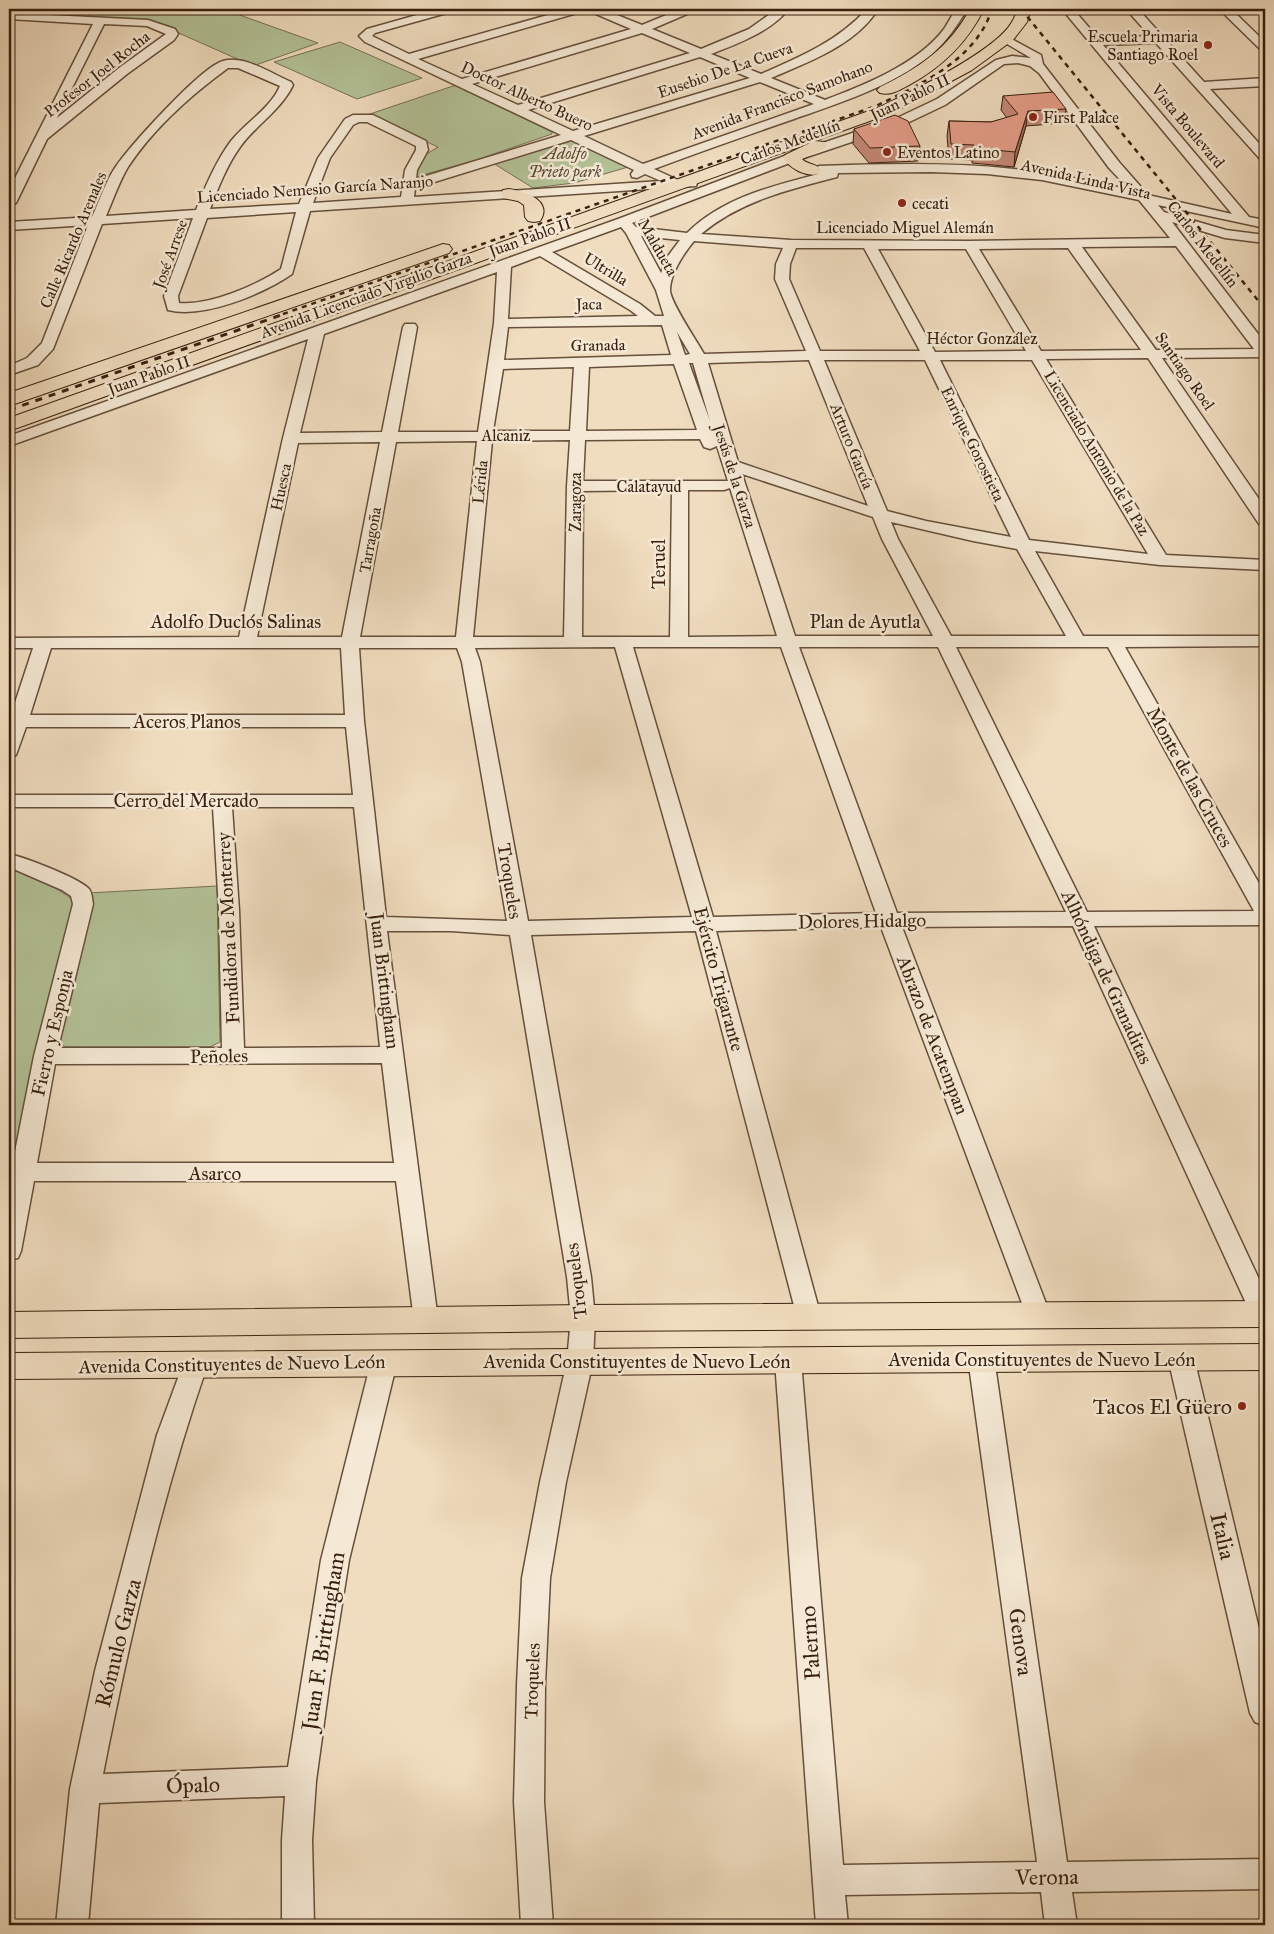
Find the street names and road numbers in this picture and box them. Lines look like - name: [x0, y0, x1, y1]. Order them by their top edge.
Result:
- street label: Profesor Joel Rocha: [40, 27, 154, 122]
- street label: Eusebio De La Cueva: [655, 38, 795, 102]
- street label: Doctor Alberto Buero: [458, 57, 596, 135]
- street label: Avenida Francisco Samohano: [688, 57, 875, 144]
- street label: Juan Pablo II: [865, 69, 954, 126]
- street label: Vista Boulevard: [1147, 79, 1229, 172]
- street label: Carlos Medellín: [738, 115, 843, 169]
- street label: Avenida Linda Vista: [1018, 155, 1153, 203]
- street label: Calle Ricardo Arenales: [36, 169, 110, 311]
- street label: Licenciado Nemesio García Naranjo: [196, 171, 434, 207]
- street label: Carlos Medellín: [1163, 197, 1243, 291]
- street label: Juan Pablo II: [484, 213, 574, 262]
- street label: Maldueta: [634, 215, 682, 279]
- street label: José Arrese: [148, 217, 192, 293]
- street label: Licenciado Miguel Alemán: [816, 218, 994, 238]
- street label: Avenida Licenciado Virgilio Garza: [257, 248, 475, 343]
- street label: Ultrilla: [580, 248, 632, 290]
- street label: Jaca: [574, 294, 603, 315]
- street label: Santiago Roel: [1150, 328, 1219, 415]
- street label: Héctor González: [926, 329, 1038, 348]
- street label: Granada: [571, 335, 626, 355]
- street label: Juan Pablo II: [103, 351, 193, 400]
- street label: Licenciado Antonio de la Paz: [1040, 367, 1154, 540]
- street label: Enrique Gorostieta: [936, 383, 1009, 505]
- street label: Arturo García: [826, 399, 878, 492]
- street label: Jesús de la Garza: [708, 420, 761, 531]
- street label: Alcaniz: [480, 426, 531, 445]
- street label: Lérida: [468, 459, 492, 505]
- street label: Huesca: [267, 461, 295, 513]
- street label: Zaragoza: [566, 472, 586, 532]
- street label: Calatayud: [616, 477, 682, 496]
- street label: Tarragoña: [355, 505, 386, 575]
- street label: Teruel: [647, 538, 670, 589]
- street label: Adolfo Duclós Salinas: [150, 610, 321, 633]
- street label: Plan de Ayutla: [810, 610, 921, 633]
- street label: Monte de las Cruces: [1142, 703, 1238, 851]
- street label: Aceros Planos: [132, 710, 241, 733]
- street label: Cerro del Mercado: [113, 789, 259, 812]
- street label: Fundidora de Monterrey: [211, 830, 245, 1024]
- street label: Troqueles: [492, 841, 527, 921]
- street label: Alhóndiga de Granaditas: [1055, 885, 1157, 1068]
- street label: Ejército Trigarante: [688, 904, 749, 1054]
- street label: Dolores Hidalgo: [798, 908, 927, 935]
- street label: Juan Brittingham: [364, 910, 405, 1050]
- street label: Abrazo de Acatempan: [892, 951, 974, 1118]
- street label: Fierro y Esponja: [26, 967, 78, 1099]
- street label: Peñoles: [190, 1044, 248, 1068]
- street label: Asarco: [188, 1162, 242, 1185]
- street label: Troqueles: [560, 1242, 593, 1320]
- street label: Avenida Constituyentes de Nuevo León: [888, 1348, 1195, 1371]
- street label: Avenida Constituyentes de Nuevo León: [77, 1350, 386, 1378]
- street label: Avenida Constituyentes de Nuevo León: [483, 1350, 790, 1373]
- street label: Italia: [1205, 1510, 1242, 1563]
- street label: Juan F. Brittingham: [295, 1549, 351, 1734]
- street label: Rómulo Garza: [89, 1575, 147, 1710]
- street label: Palermo: [794, 1605, 826, 1681]
- street label: Genova: [1003, 1606, 1039, 1678]
- street label: Troqueles: [519, 1642, 546, 1720]
- street label: Ópalo: [165, 1771, 221, 1799]
- street label: Verona: [1014, 1863, 1080, 1891]

